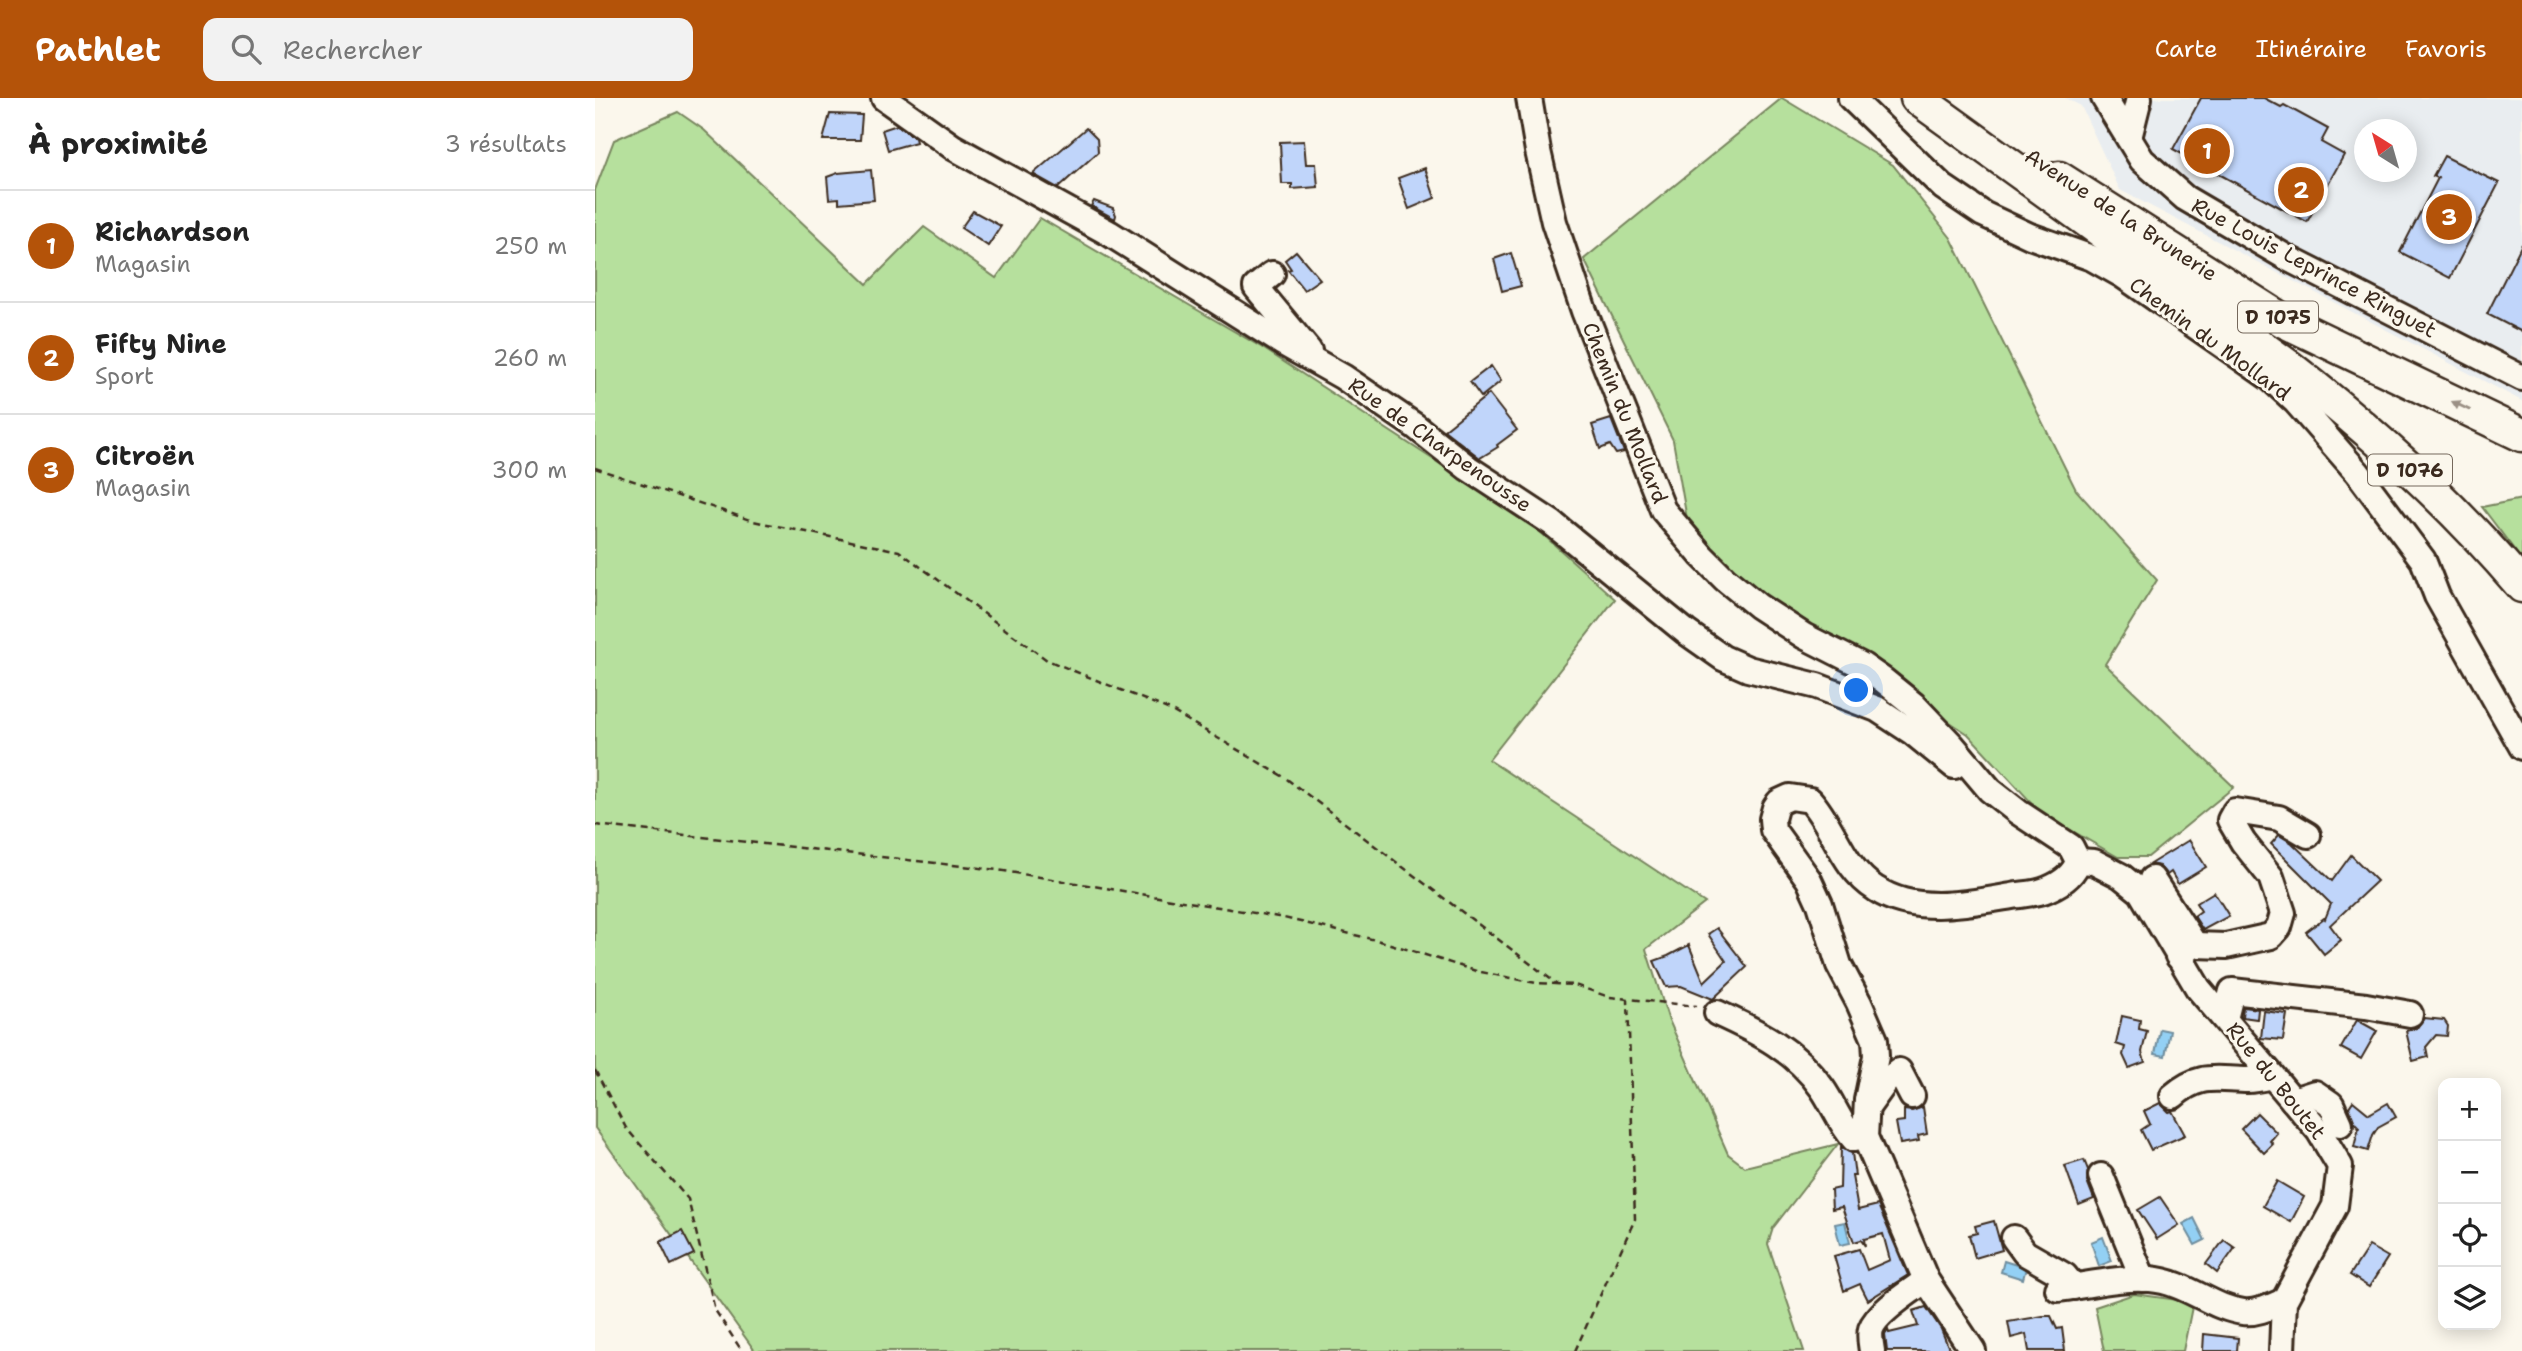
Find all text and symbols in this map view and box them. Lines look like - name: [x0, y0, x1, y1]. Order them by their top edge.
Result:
- search box: [203, 18, 693, 81]
- text: Pathlet: [35, 27, 161, 72]
- icon: search: [227, 30, 265, 68]
- text: Rechercher: [283, 32, 423, 67]
- text: Carte: [2155, 33, 2218, 65]
- text: Itinéraire: [2256, 33, 2367, 65]
- text: Favoris: [2405, 33, 2487, 65]
- north arrow: [2354, 119, 2417, 182]
- text: À proximité: [28, 123, 208, 164]
- pin: 1: [2184, 125, 2230, 177]
- text: 3 résultats: [445, 129, 567, 159]
- street label: Avenue de la Brunerie: [2019, 142, 2223, 288]
- pin: 2: [2278, 164, 2324, 216]
- street label: Rue Louis Leprince Ringuet: [2187, 191, 2441, 345]
- pin: 3: [2426, 191, 2472, 243]
- text: Richardson: [95, 214, 250, 249]
- text: 1: [46, 231, 56, 261]
- text: 250 m: [494, 231, 567, 261]
- text: Magasin: [95, 249, 191, 279]
- street label: Chemin du Mollard: [2124, 271, 2296, 407]
- road number: D 1075: [2238, 302, 2318, 332]
- street label: Chemin du Mollard: [1576, 318, 1674, 508]
- text: Fifty Nine: [95, 326, 227, 361]
- text: 2: [43, 343, 59, 373]
- text: 260 m: [493, 343, 567, 373]
- text: Sport: [95, 361, 154, 391]
- street label: Rue de Charpenousse: [1343, 371, 1537, 519]
- one-way arrow: [2451, 400, 2471, 411]
- text: Citroën: [95, 438, 195, 473]
- road number: D 1076: [2368, 454, 2452, 486]
- text: 3: [43, 455, 59, 485]
- text: 300 m: [492, 455, 567, 485]
- text: Magasin: [95, 473, 191, 503]
- your location: [1839, 673, 1873, 707]
- street label: Rue du Boutet: [2220, 1016, 2332, 1146]
- map controls: [2438, 1078, 2501, 1330]
- button: +: [2438, 1078, 2501, 1141]
- button: −: [2438, 1141, 2501, 1204]
- button: locate: [2438, 1204, 2501, 1267]
- button: layers: [2438, 1267, 2501, 1330]

